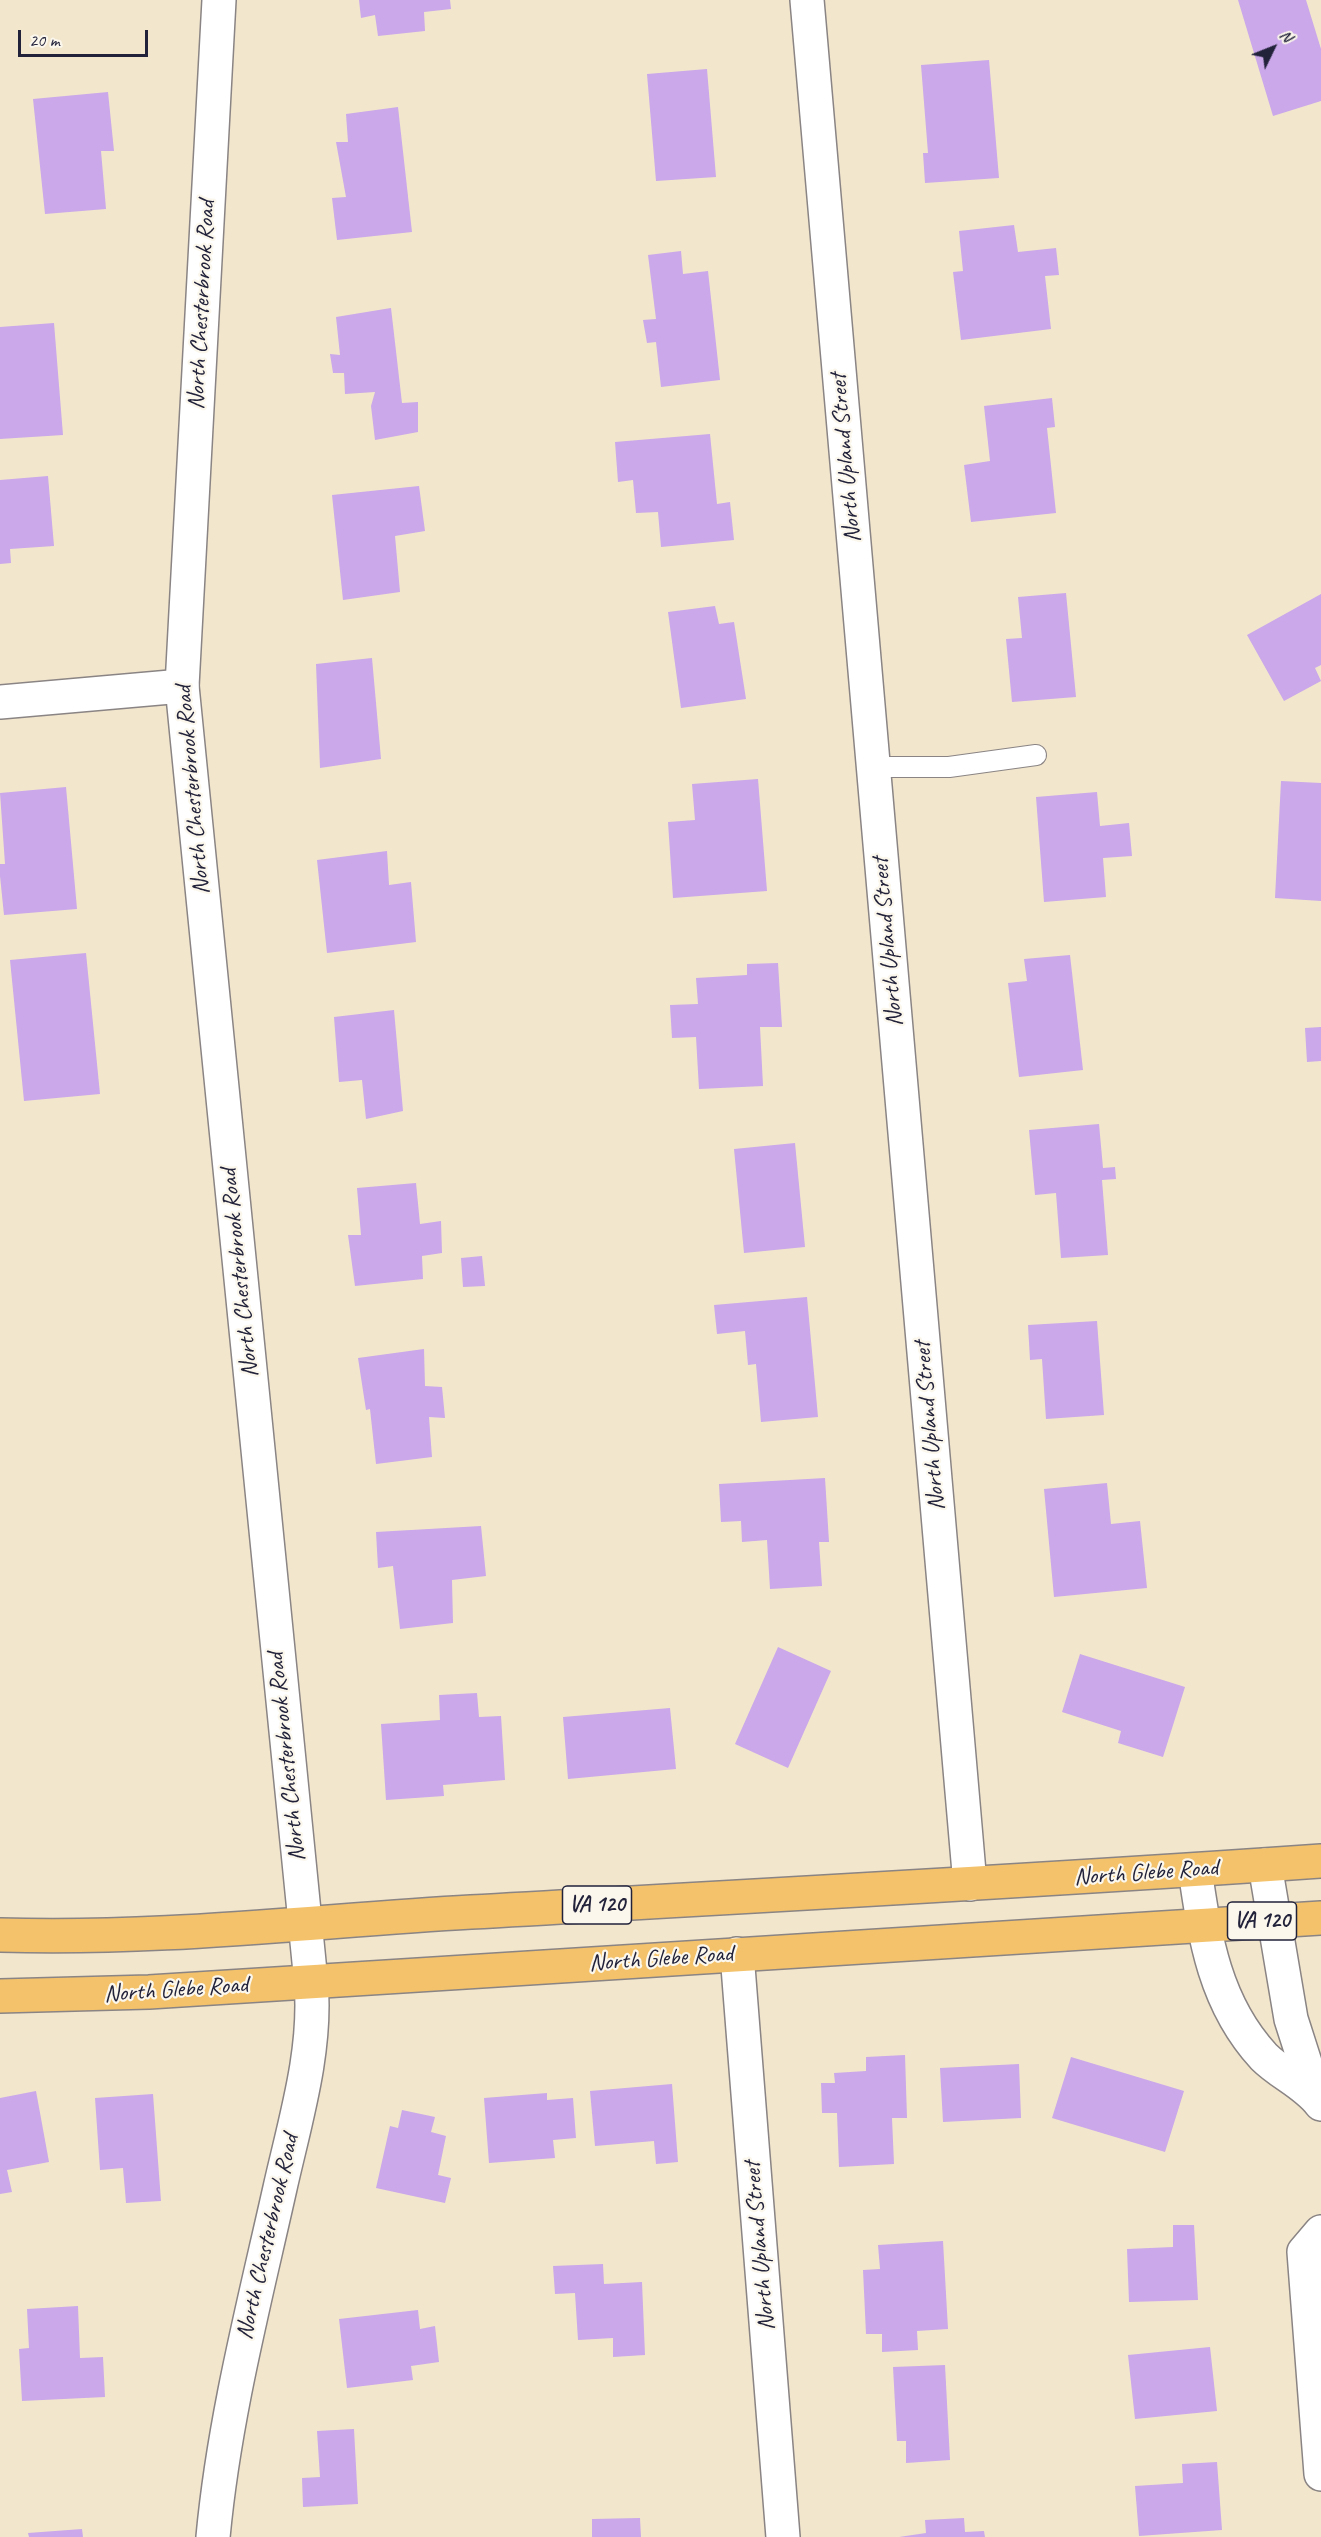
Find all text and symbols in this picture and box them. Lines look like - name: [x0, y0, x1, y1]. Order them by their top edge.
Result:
- scale bar: [21, 18, 152, 56]
- north arrow: [1243, 18, 1303, 78]
- text: N: [1275, 25, 1297, 46]
- text: 20 m: [29, 29, 60, 51]
- street label: North Chesterbrook Road: [182, 200, 222, 410]
- street label: North Upland Street: [824, 372, 868, 544]
- street label: North Chesterbrook Road: [170, 684, 216, 896]
- street label: North Upland Street: [866, 856, 910, 1028]
- street label: North Chesterbrook Road: [215, 1167, 265, 1379]
- street label: North Upland Street: [908, 1340, 952, 1512]
- street label: North Chesterbrook Road: [262, 1651, 312, 1863]
- street label: North Glebe Road: [1073, 1854, 1219, 1892]
- road number: VA 120: [562, 1886, 632, 1924]
- road number: VA 120: [1228, 1902, 1296, 1940]
- street label: North Glebe Road: [588, 1940, 734, 1978]
- street label: North Glebe Road: [103, 1971, 249, 2009]
- street label: North Chesterbrook Road: [230, 2132, 306, 2342]
- street label: North Upland Street: [738, 2160, 782, 2332]

